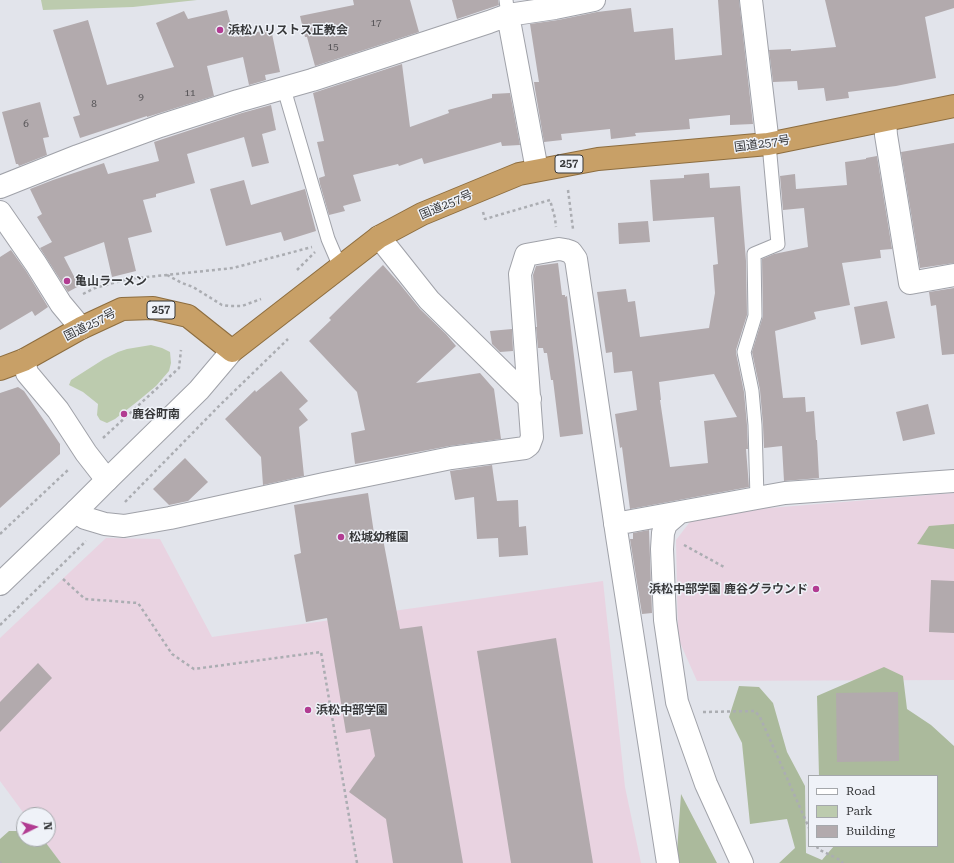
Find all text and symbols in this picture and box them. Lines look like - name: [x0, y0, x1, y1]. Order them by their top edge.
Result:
- house number: 17: [370, 17, 382, 29]
- place label: 浜松ハリストス正教会: [228, 23, 348, 37]
- marker: 浜松ハリストス正教会: [215, 25, 225, 35]
- house number: 15: [327, 41, 339, 53]
- house number: 11: [184, 87, 196, 99]
- house number: 9: [138, 91, 144, 103]
- house number: 8: [91, 98, 97, 110]
- house number: 6: [23, 118, 29, 130]
- street label: 国道257号: [733, 133, 791, 155]
- road number: 257: [555, 155, 583, 173]
- street label: 国道257号: [417, 187, 475, 223]
- place label: 亀山ラーメン: [75, 274, 147, 288]
- marker: 亀山ラーメン: [62, 276, 72, 286]
- road number: 257: [147, 301, 175, 319]
- street label: 国道257号: [62, 306, 118, 344]
- place label: 鹿谷町南: [132, 407, 180, 421]
- marker: 鹿谷町南: [119, 409, 129, 419]
- place label: 松城幼稚園: [349, 530, 409, 544]
- marker: 松城幼稚園: [336, 532, 346, 542]
- place label: 浜松中部学園 鹿谷グラウンド: [649, 582, 808, 596]
- marker: 浜松中部学園 鹿谷グラウンド: [811, 584, 821, 594]
- place label: 浜松中部学園: [316, 703, 388, 717]
- marker: 浜松中部学園: [303, 705, 313, 715]
- legend: [808, 775, 938, 847]
- text: Road: [846, 784, 875, 798]
- text: Park: [846, 804, 872, 818]
- north arrow: [16, 807, 56, 847]
- text: N: [41, 821, 54, 831]
- text: Building: [846, 824, 895, 838]

